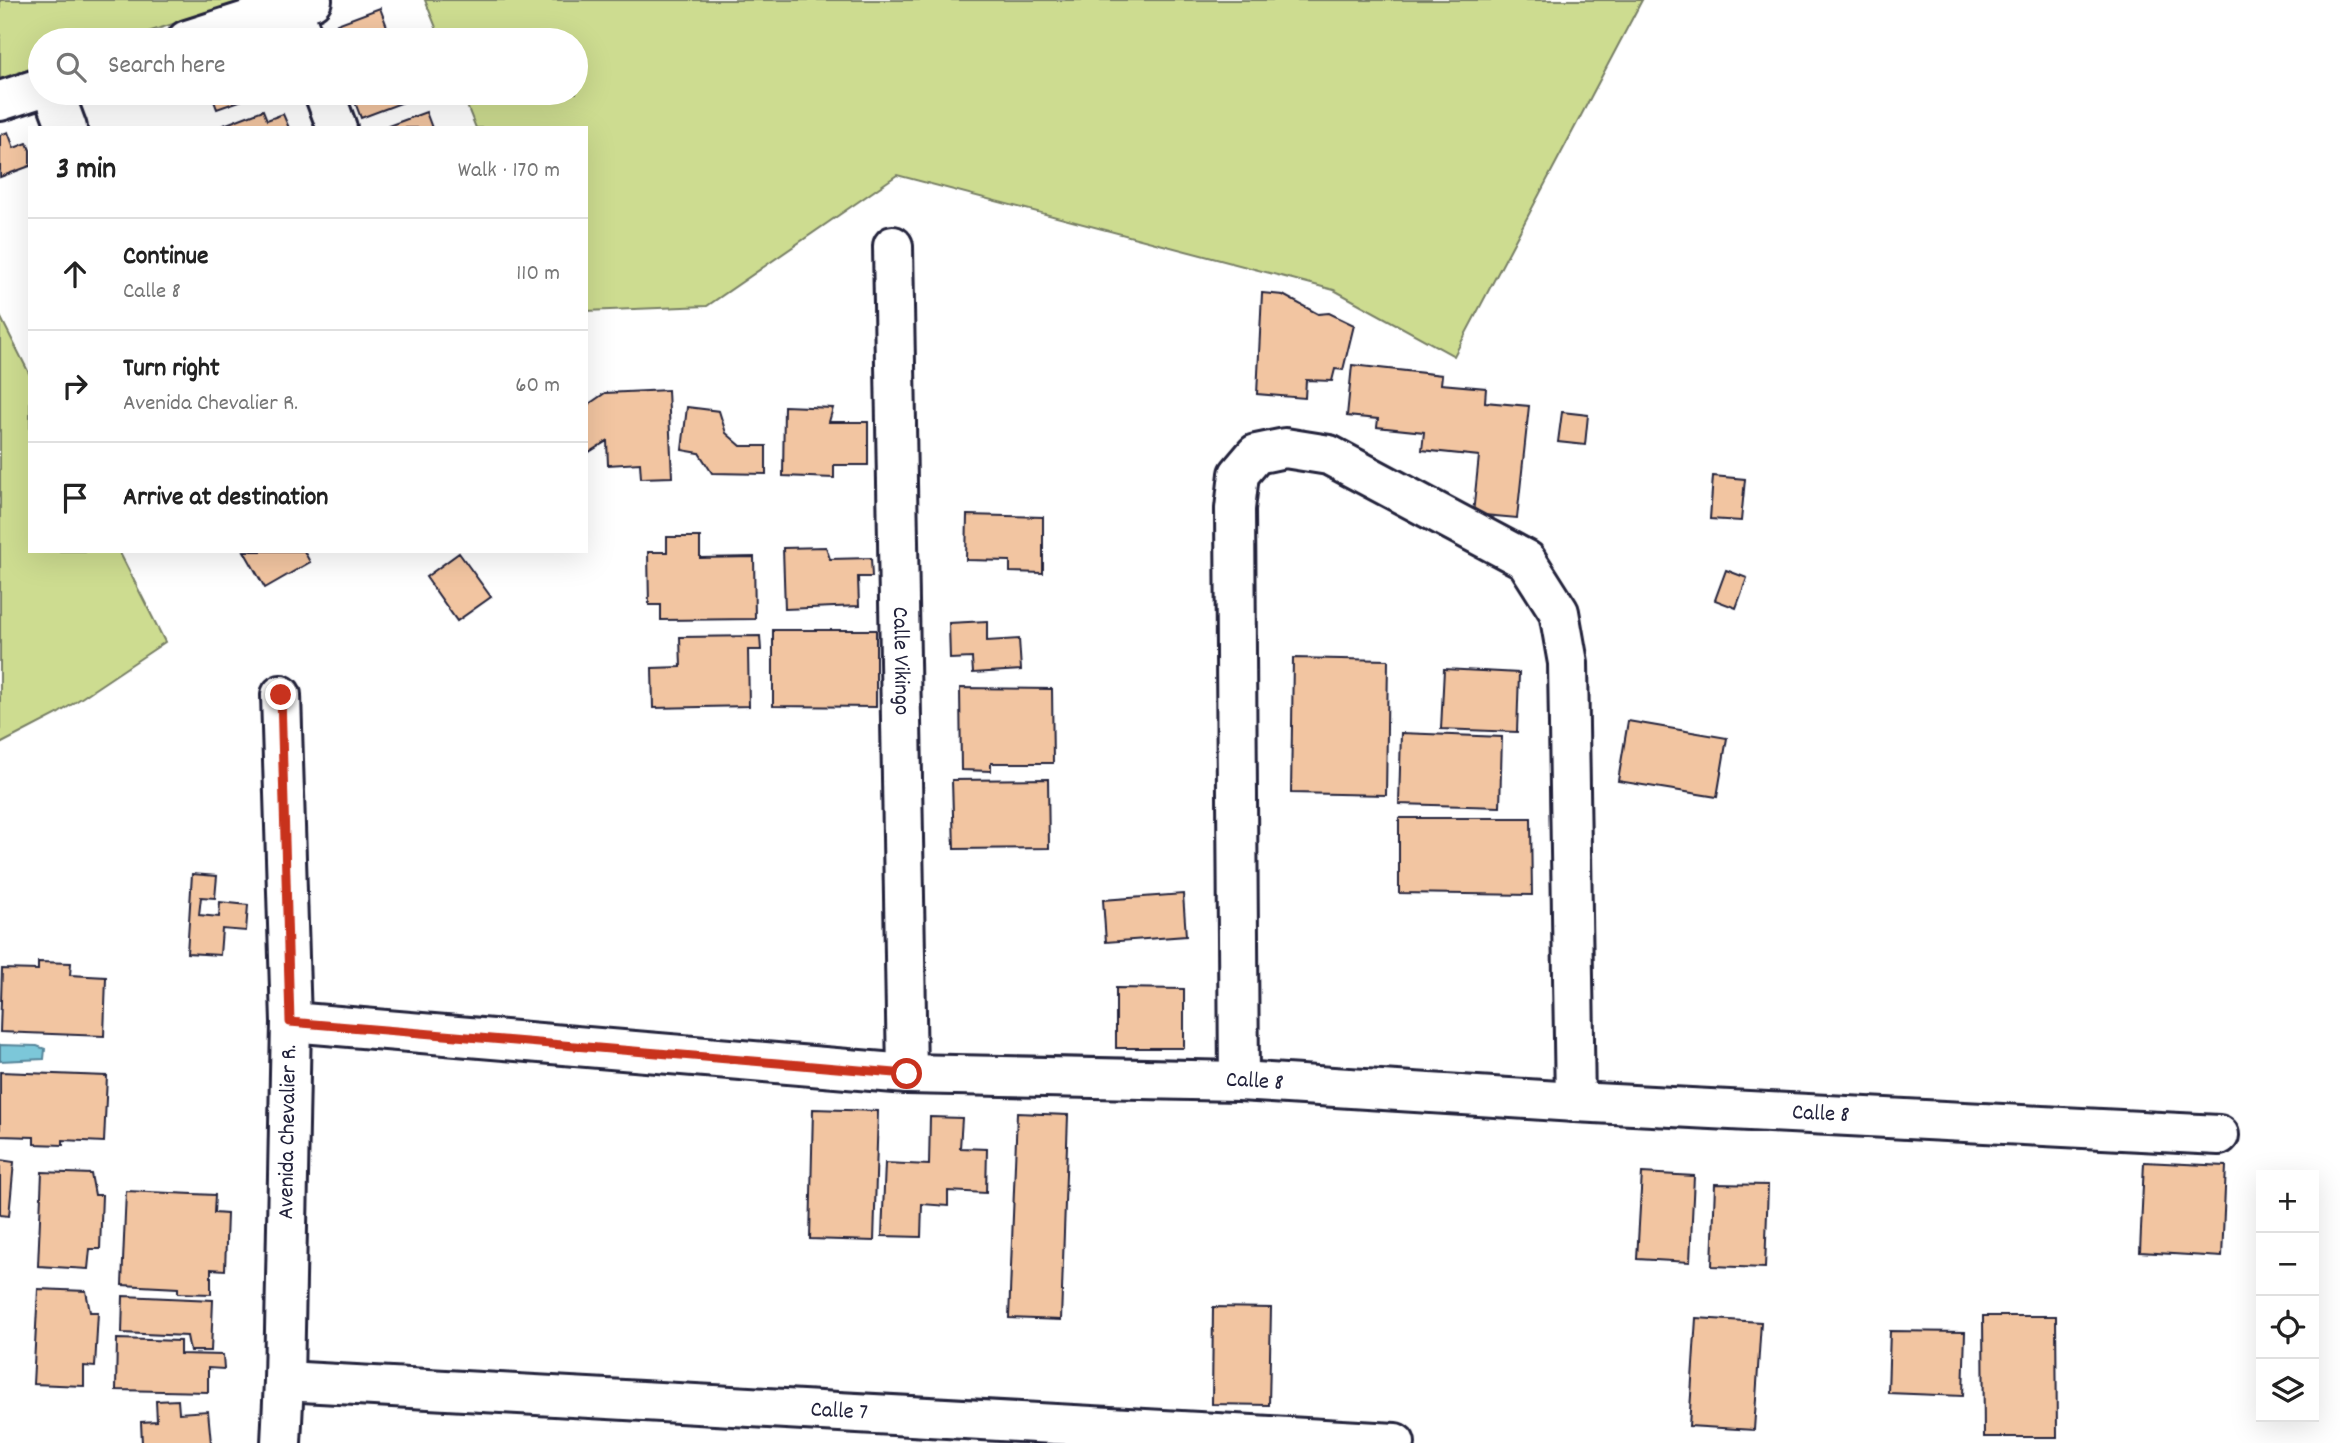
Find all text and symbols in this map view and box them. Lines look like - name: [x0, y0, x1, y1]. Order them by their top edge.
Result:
- search box: [28, 28, 588, 105]
- icon: search: [52, 48, 90, 86]
- text: Search here: [108, 48, 226, 85]
- text: 3 min: [56, 150, 116, 193]
- text: Walk · 170 m: [458, 155, 560, 188]
- text: Continue: [123, 239, 208, 276]
- icon: ahead: [56, 255, 94, 293]
- text: 110 m: [516, 258, 560, 291]
- text: Calle 8: [123, 276, 181, 309]
- text: Turn right: [123, 351, 220, 388]
- icon: right: [56, 367, 94, 405]
- text: 60 m: [515, 370, 560, 403]
- text: Avenida Chevalier R.: [123, 388, 298, 421]
- icon: arrive: [56, 479, 94, 517]
- text: Arrive at destination: [123, 480, 328, 517]
- street label: Calle Vikingo: [883, 606, 917, 715]
- route end: [265, 679, 296, 710]
- street label: Avenida Chevalier R.: [271, 1044, 307, 1220]
- route start: [891, 1058, 922, 1089]
- street label: Calle 8: [1225, 1064, 1285, 1100]
- street label: Calle 8: [1791, 1097, 1850, 1133]
- map controls: [2256, 1170, 2319, 1422]
- button: +: [2256, 1170, 2319, 1233]
- button: −: [2256, 1233, 2319, 1296]
- button: locate: [2256, 1296, 2319, 1359]
- button: layers: [2256, 1359, 2319, 1422]
- street label: Calle 7: [810, 1394, 869, 1430]

